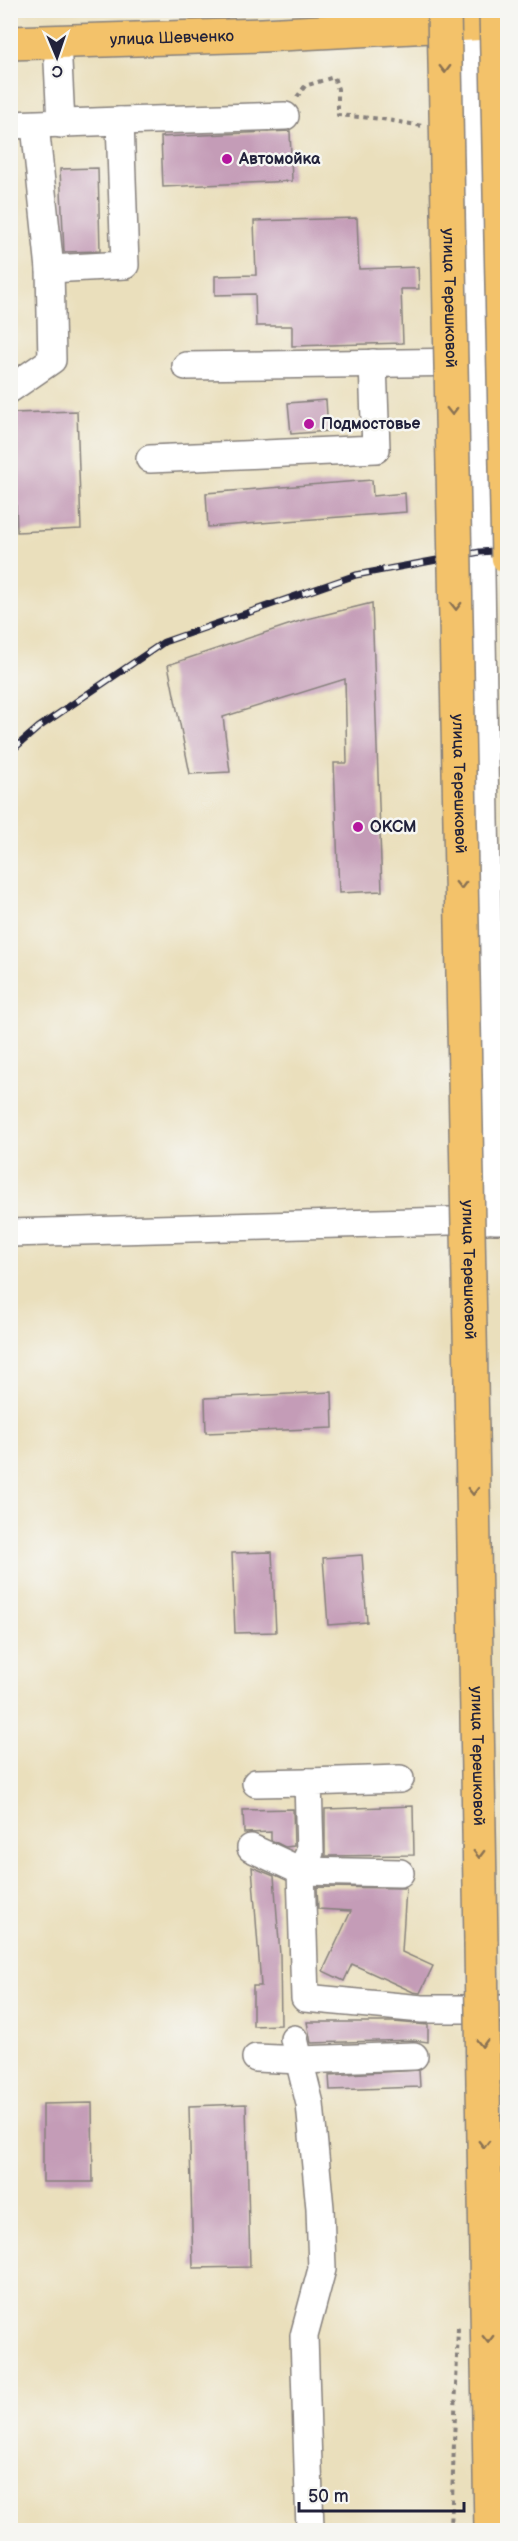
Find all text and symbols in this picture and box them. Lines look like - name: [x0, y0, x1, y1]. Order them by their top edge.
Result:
- street label: улица Шевченко: [109, 26, 234, 49]
- north arrow: [27, 27, 87, 87]
- text: С: [52, 61, 63, 80]
- one-way arrow: [439, 64, 452, 73]
- place label: Автомойка: [238, 150, 321, 169]
- marker: Автомойка: [220, 152, 234, 166]
- street label: улица Терешковой: [439, 228, 461, 368]
- one-way arrow: [446, 406, 458, 415]
- place label: Подмостовье: [321, 415, 421, 434]
- marker: Подмостовье: [302, 417, 316, 431]
- one-way arrow: [450, 601, 462, 610]
- street label: улица Терешковой: [448, 714, 470, 854]
- place label: ОКСМ: [370, 818, 417, 837]
- marker: ОКСМ: [351, 820, 365, 834]
- one-way arrow: [455, 880, 467, 889]
- street label: улица Терешковой: [458, 1200, 480, 1340]
- one-way arrow: [467, 1486, 479, 1495]
- street label: улица Терешковой: [467, 1686, 488, 1826]
- one-way arrow: [473, 1849, 485, 1858]
- one-way arrow: [476, 2039, 489, 2048]
- one-way arrow: [478, 2139, 490, 2148]
- one-way arrow: [482, 2334, 494, 2343]
- scale bar: [299, 2475, 464, 2513]
- text: 50 m: [308, 2486, 349, 2507]

